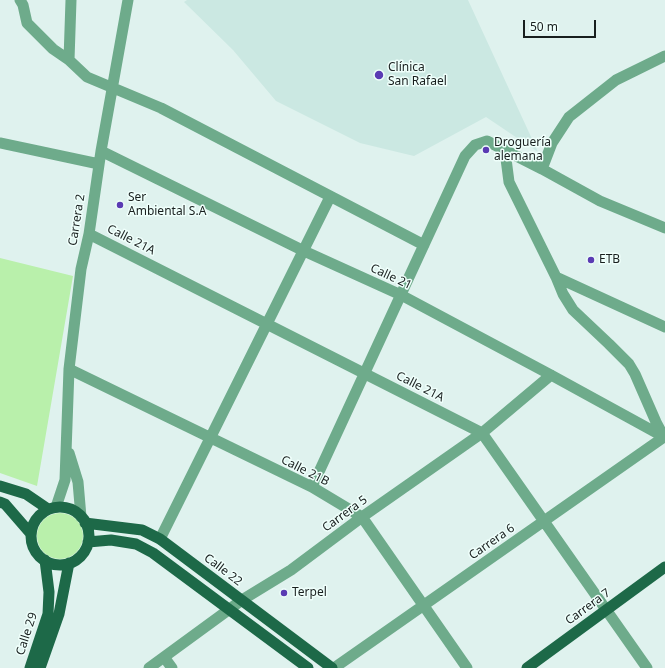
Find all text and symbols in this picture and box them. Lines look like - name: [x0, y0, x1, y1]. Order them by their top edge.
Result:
- scale bar: [525, 12, 598, 38]
- text: 50 m: [530, 18, 558, 35]
- place label: Clínica San Rafael: [388, 61, 447, 89]
- marker: Clínica San Rafael: [373, 69, 385, 81]
- place label: Droguería alemana: [494, 136, 551, 164]
- marker: Droguería alemana: [481, 145, 491, 155]
- place label: Ser Ambiental S.A: [128, 191, 206, 219]
- street label: Carrera 2: [66, 193, 88, 247]
- marker: Ser Ambiental S.A: [115, 200, 125, 210]
- street label: Calle 21A: [105, 222, 157, 258]
- place label: ETB: [599, 253, 620, 267]
- marker: ETB: [586, 255, 596, 265]
- street label: Calle 21: [368, 261, 414, 293]
- street label: Calle 21A: [394, 369, 446, 405]
- street label: Calle 21B: [279, 453, 331, 489]
- street label: Carrera 5: [320, 493, 370, 535]
- street label: Carrera 6: [466, 521, 518, 563]
- street label: Calle 22: [201, 551, 245, 589]
- place label: Terpel: [292, 586, 327, 600]
- street label: Carrera 7: [563, 586, 613, 628]
- marker: Terpel: [279, 588, 289, 598]
- street label: Calle 29: [13, 611, 41, 657]

